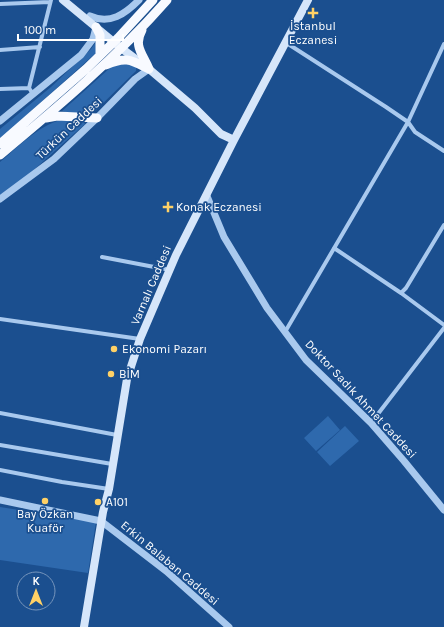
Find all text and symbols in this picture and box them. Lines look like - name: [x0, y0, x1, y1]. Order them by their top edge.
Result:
- marker: İstanbul Eczanesi: [308, 8, 318, 18]
- scale bar: [18, 16, 123, 42]
- place label: İstanbul Eczanesi: [289, 19, 337, 47]
- text: 100 m: [24, 23, 56, 37]
- street label: Türkün Caddesi: [33, 94, 105, 162]
- place label: Konak Eczanesi: [176, 200, 262, 214]
- marker: Konak Eczanesi: [163, 202, 173, 212]
- street label: Varnalı Caddesi: [128, 243, 174, 327]
- street label: Doktor Sadık Ahmet Caddesi: [302, 337, 420, 461]
- place label: Ekonomi Pazarı: [122, 342, 207, 356]
- marker: Ekonomi Pazarı: [109, 344, 119, 354]
- place label: BİM: [119, 367, 140, 381]
- marker: BİM: [106, 369, 116, 379]
- place label: A101: [106, 495, 128, 509]
- marker: Bay Özkan Kuaför: [40, 496, 50, 506]
- marker: A101: [93, 497, 103, 507]
- place label: Bay Özkan Kuaför: [17, 507, 73, 535]
- street label: Erkin Balaban Caddesi: [118, 518, 222, 608]
- north arrow: [16, 571, 56, 611]
- text: K: [32, 575, 40, 588]

